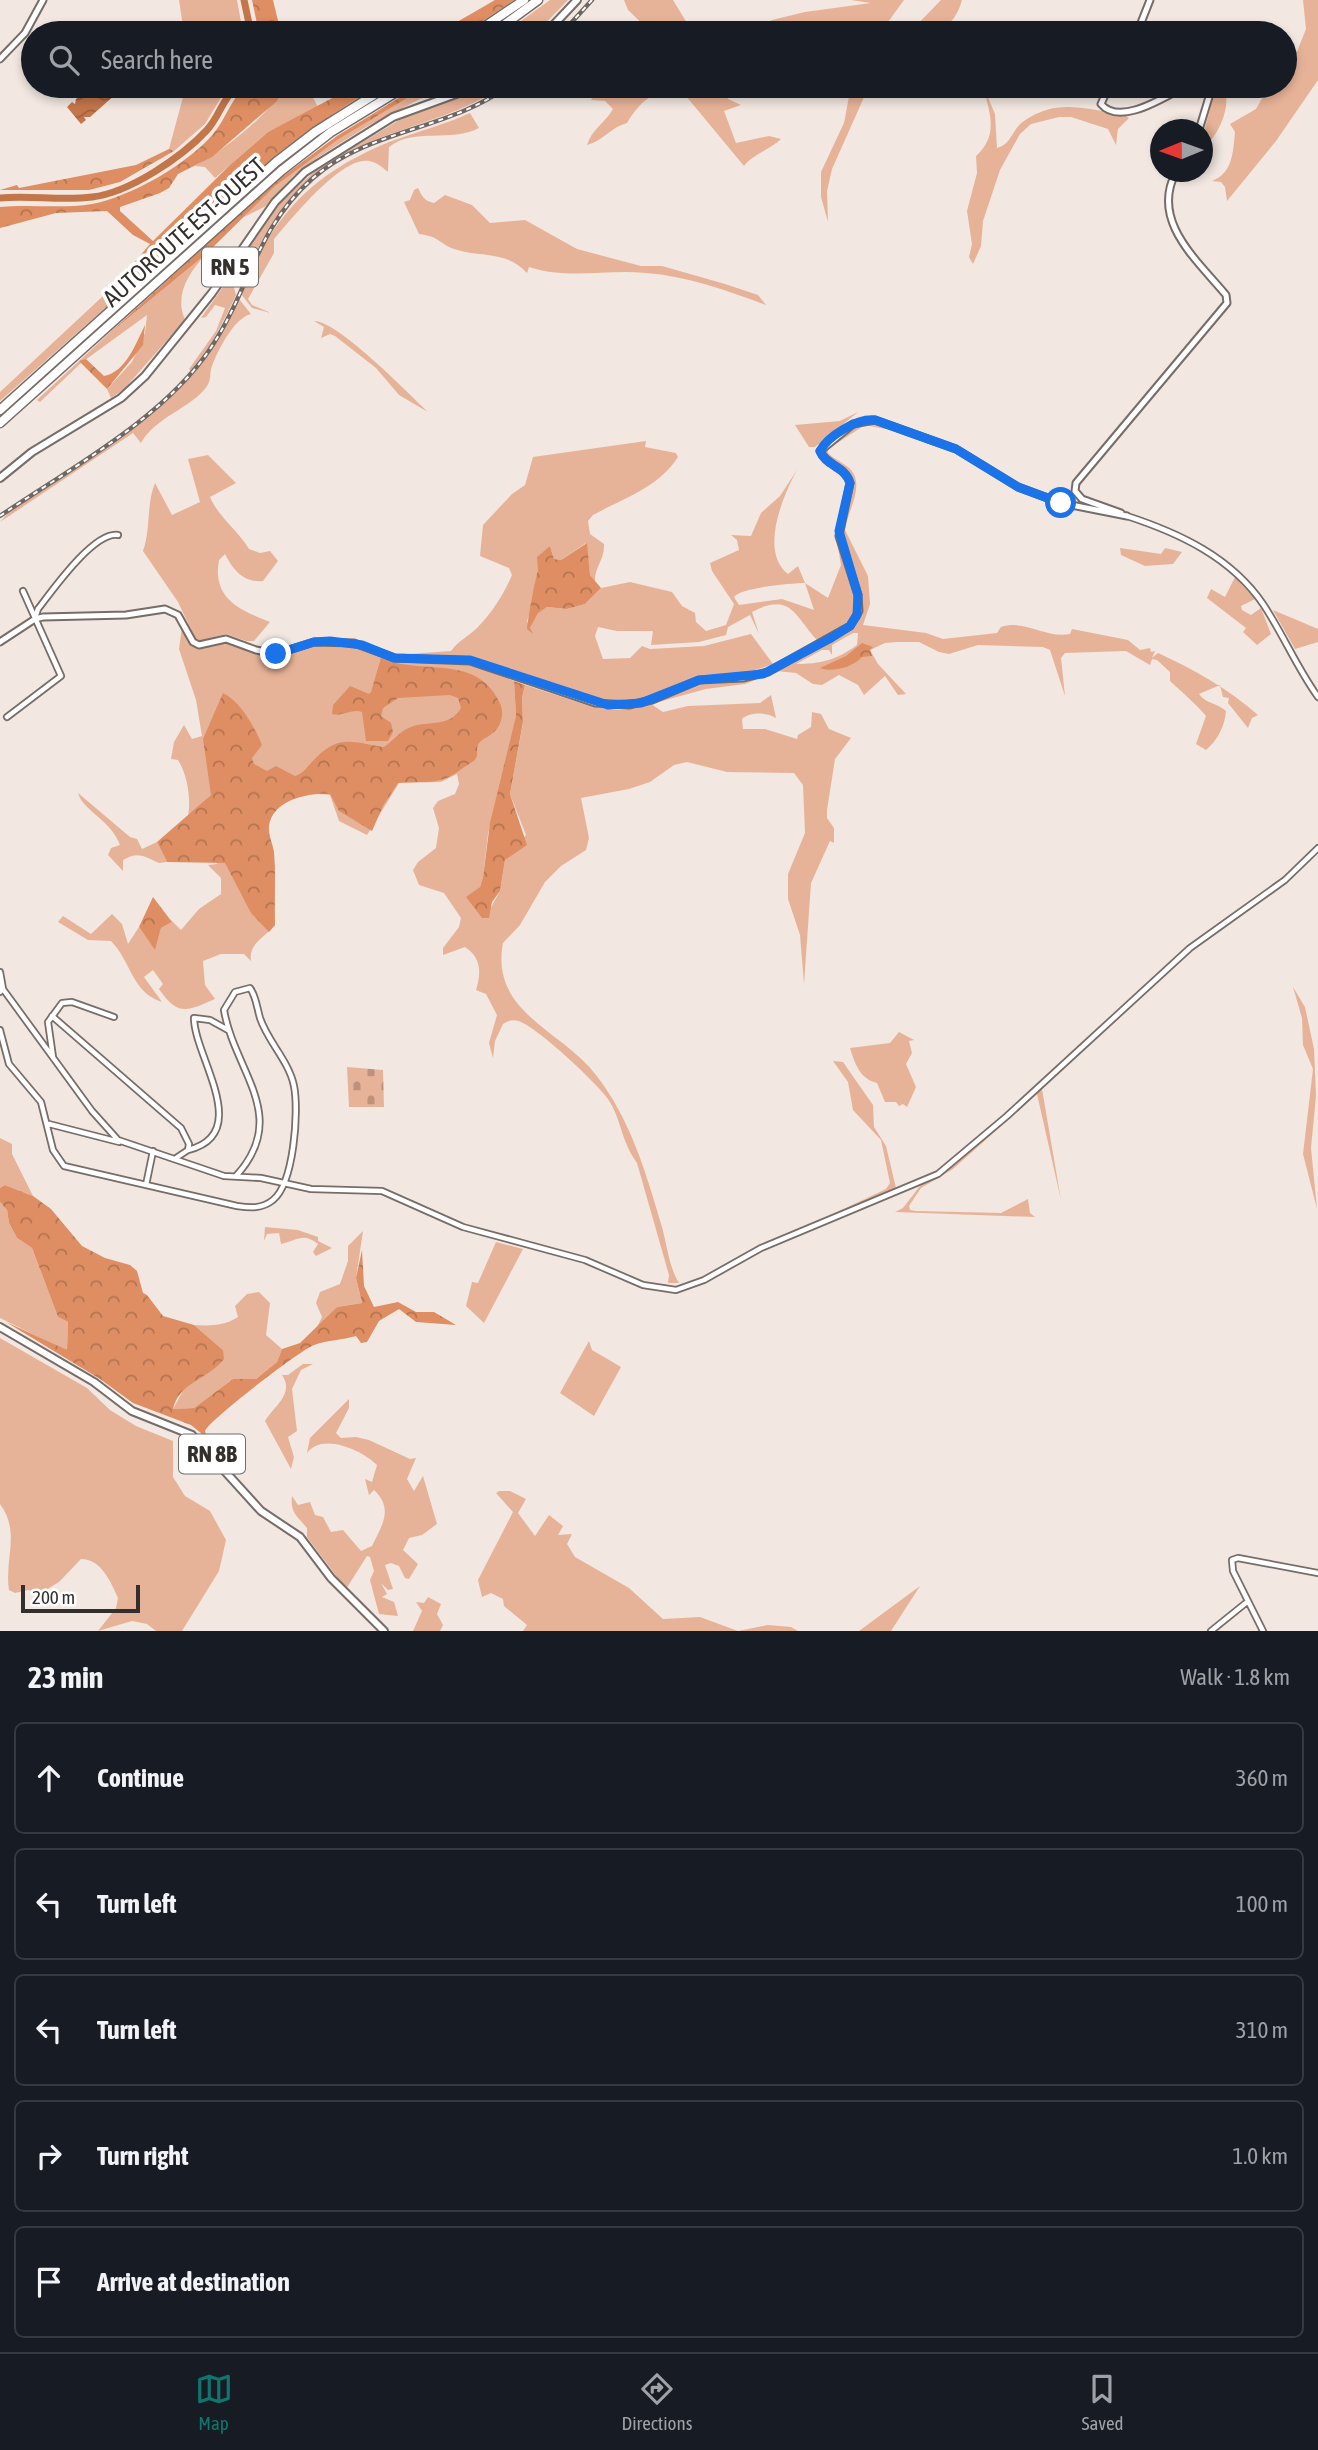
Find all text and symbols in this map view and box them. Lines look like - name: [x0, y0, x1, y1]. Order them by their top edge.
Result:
- search box: [21, 21, 1297, 98]
- icon: search: [45, 41, 83, 79]
- text: Search here: [101, 45, 213, 75]
- north arrow: [1150, 119, 1213, 182]
- street label: AUTOROUTE EST-OUEST: [97, 152, 271, 312]
- road number: RN 5: [202, 248, 258, 286]
- route start: [1045, 487, 1076, 518]
- route end: [260, 638, 291, 669]
- road number: RN 8B: [179, 1434, 245, 1474]
- scale bar: [21, 1582, 140, 1614]
- text: 200 m: [32, 1586, 75, 1608]
- text: 23 min: [28, 1660, 103, 1694]
- text: Walk · 1.8 km: [1180, 1664, 1290, 1690]
- icon: ahead: [30, 1759, 68, 1797]
- text: Continue: [97, 1763, 184, 1793]
- text: 360 m: [1236, 1765, 1288, 1791]
- icon: left: [30, 1885, 68, 1923]
- text: Turn left: [97, 1889, 177, 1919]
- text: 100 m: [1236, 1891, 1288, 1917]
- icon: left: [30, 2011, 68, 2049]
- text: Turn left: [97, 2015, 177, 2045]
- text: 310 m: [1236, 2017, 1288, 2043]
- icon: right: [30, 2137, 68, 2175]
- text: Turn right: [97, 2141, 188, 2171]
- text: 1.0 km: [1232, 2143, 1288, 2169]
- icon: arrive: [30, 2263, 68, 2301]
- text: Arrive at destination: [97, 2267, 290, 2297]
- tab: Map: [195, 2370, 233, 2434]
- tab: Directions: [622, 2370, 692, 2434]
- tab: Saved: [1081, 2370, 1123, 2434]

